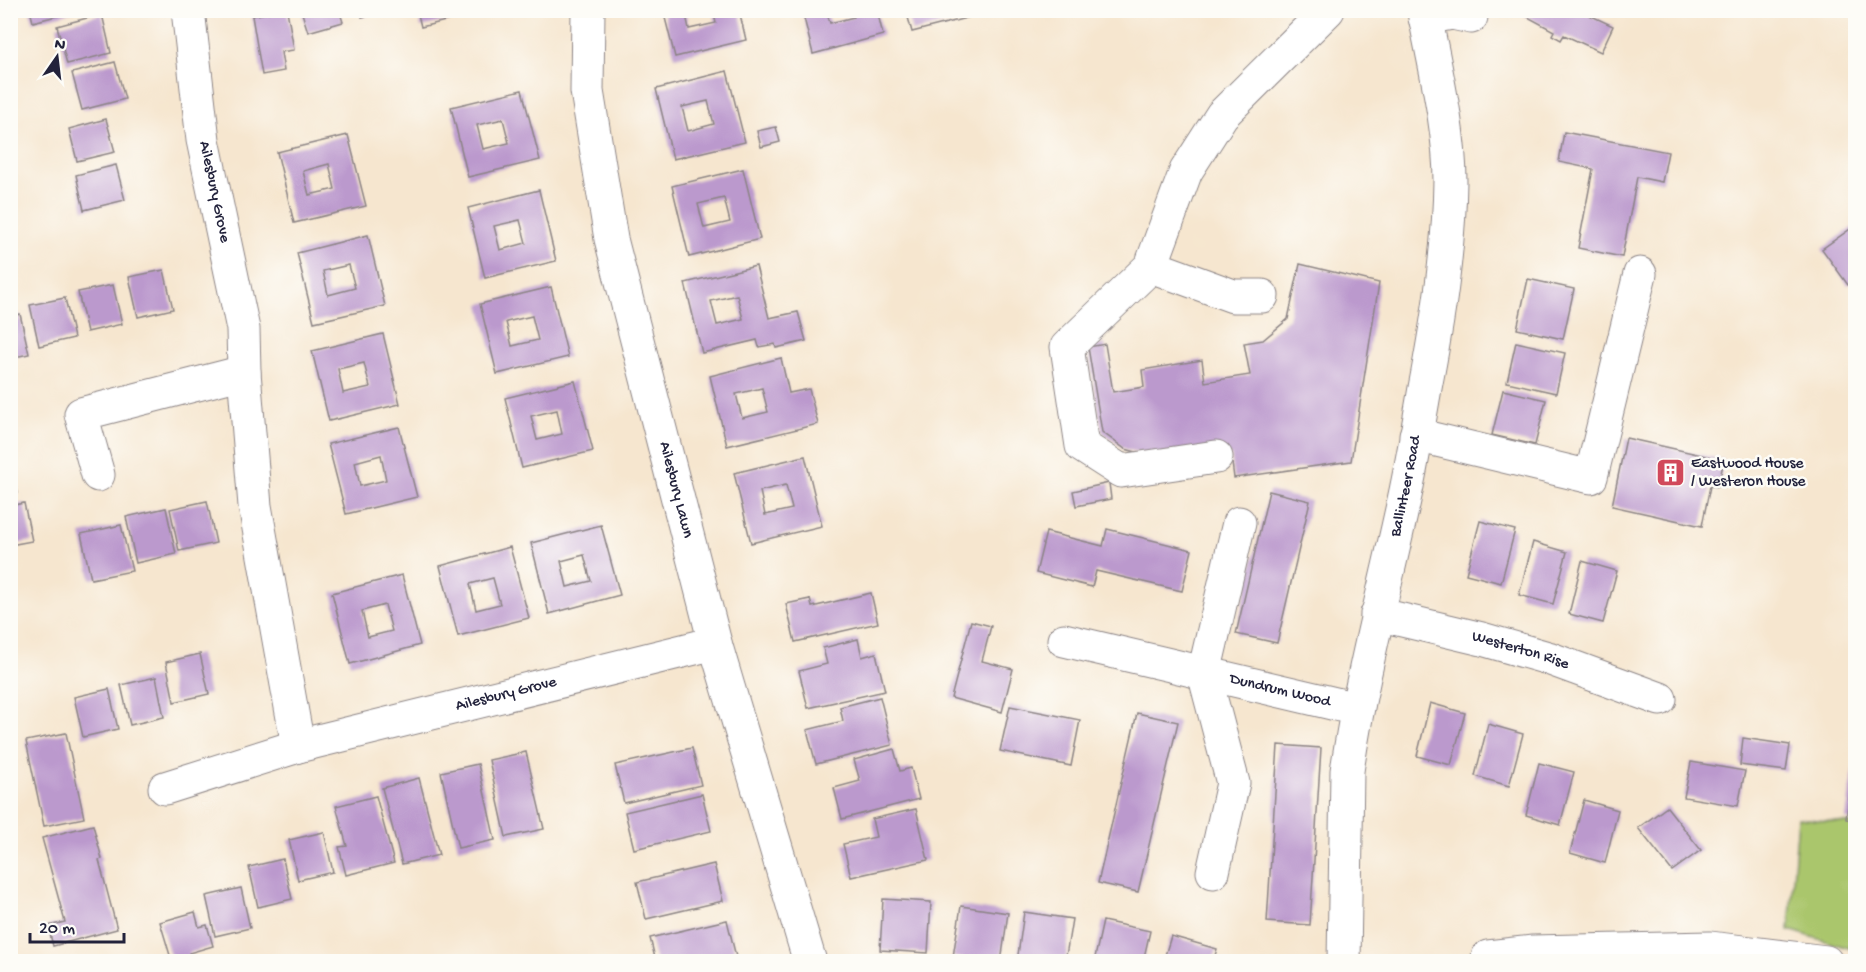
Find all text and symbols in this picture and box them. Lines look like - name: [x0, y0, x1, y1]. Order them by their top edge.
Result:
- north arrow: [27, 27, 87, 87]
- text: N: [52, 35, 68, 56]
- street label: Ailesbury Grove: [194, 139, 234, 245]
- street label: Ballinteer Road: [1386, 433, 1426, 540]
- street label: Ailesbury Lawn: [654, 440, 697, 540]
- place label: Eastwood House / Westeron House: [1691, 455, 1806, 492]
- building icon: Eastwood House / Westeron House: [1654, 457, 1686, 489]
- street label: Westerton Rise: [1470, 627, 1572, 675]
- street label: Dundrum Wood: [1227, 670, 1334, 712]
- street label: Ailesbury Grove: [454, 673, 559, 716]
- scale bar: [30, 906, 124, 944]
- text: 20 m: [39, 919, 75, 940]

